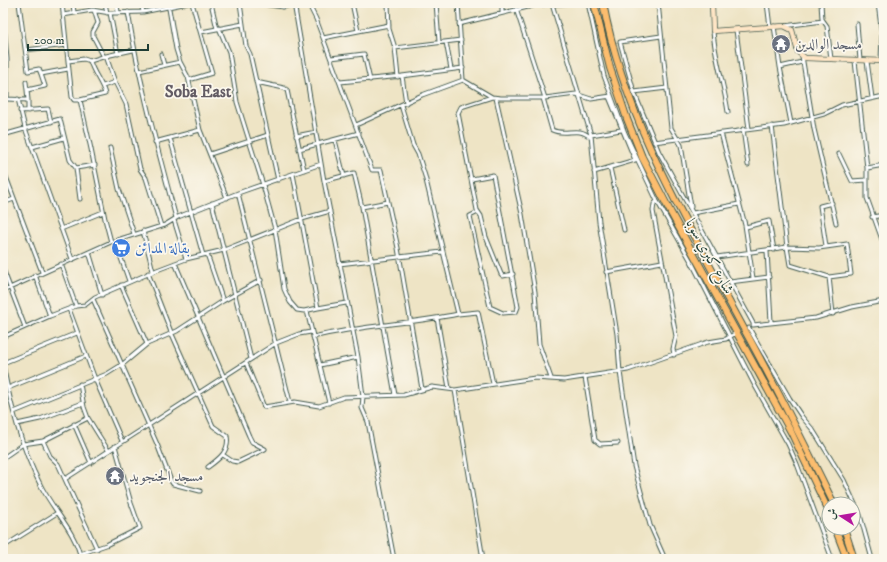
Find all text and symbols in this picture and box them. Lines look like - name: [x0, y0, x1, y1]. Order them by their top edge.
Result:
- scale bar: [28, 26, 148, 52]
- text: 200 m: [34, 33, 64, 48]
- temple icon: مسجد الوالدين: [770, 33, 792, 55]
- place label: مسجد الوالدين: [795, 35, 862, 54]
- district label: Soba East: [165, 81, 232, 103]
- street label: شارع كبري سوبا: [678, 215, 738, 299]
- supermarket icon: بقالة المدائن: [110, 237, 132, 259]
- place label: بقالة المدائن: [135, 239, 190, 258]
- temple icon: مسجد الجنجويد: [104, 465, 126, 487]
- place label: مسجد الجنجويد: [129, 467, 203, 486]
- north arrow: [821, 496, 861, 536]
- text: ش: [824, 507, 840, 521]

